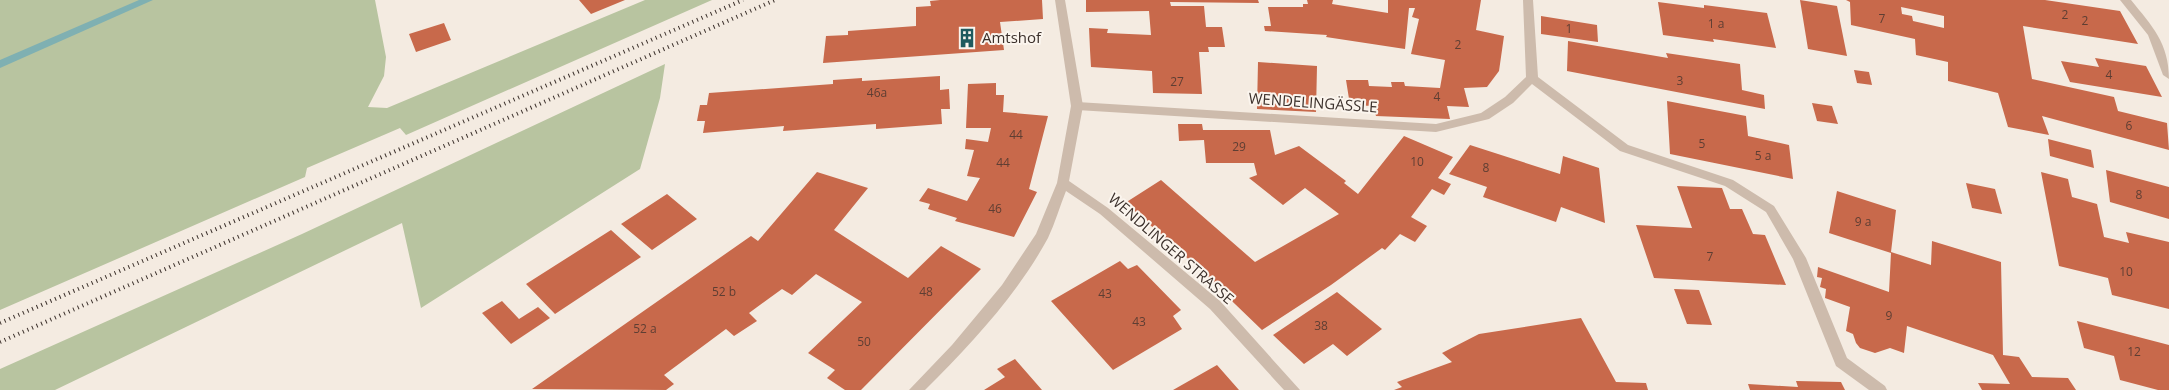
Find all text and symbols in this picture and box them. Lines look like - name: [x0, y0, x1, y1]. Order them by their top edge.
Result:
- house number: 2: [2062, 6, 2069, 23]
- house number: 7: [1879, 10, 1886, 27]
- house number: 2: [2082, 12, 2089, 29]
- house number: 1 a: [1708, 15, 1724, 32]
- house number: 1: [1566, 20, 1572, 37]
- building icon: Amtshof: [956, 27, 978, 49]
- place label: Amtshof: [982, 27, 1042, 47]
- house number: 2: [1455, 36, 1462, 53]
- house number: 4: [2106, 66, 2113, 83]
- house number: 3: [1677, 72, 1684, 89]
- house number: 27: [1170, 73, 1184, 90]
- house number: 46a: [867, 84, 887, 101]
- street label: WENDELINGÄSSLE: [1248, 88, 1378, 116]
- house number: 4: [1434, 88, 1441, 105]
- house number: 6: [2126, 117, 2133, 134]
- house number: 44: [1009, 126, 1023, 143]
- house number: 5: [1699, 135, 1706, 152]
- house number: 29: [1232, 138, 1246, 155]
- house number: 5 a: [1755, 147, 1771, 164]
- house number: 10: [1410, 153, 1424, 170]
- house number: 44: [996, 154, 1010, 171]
- house number: 8: [1483, 159, 1490, 176]
- house number: 8: [2136, 186, 2143, 203]
- street label: WENDLINGER STRASSE: [1105, 188, 1239, 308]
- house number: 46: [988, 200, 1002, 217]
- house number: 9 a: [1855, 213, 1871, 230]
- house number: 7: [1707, 248, 1714, 265]
- house number: 10: [2119, 263, 2133, 280]
- house number: 52 b: [712, 283, 736, 300]
- house number: 48: [919, 283, 933, 300]
- house number: 43: [1098, 285, 1112, 302]
- house number: 9: [1886, 307, 1893, 324]
- house number: 43: [1132, 313, 1146, 330]
- house number: 38: [1314, 317, 1328, 334]
- house number: 52 a: [633, 320, 657, 337]
- house number: 50: [857, 333, 871, 350]
- house number: 12: [2127, 343, 2141, 360]

